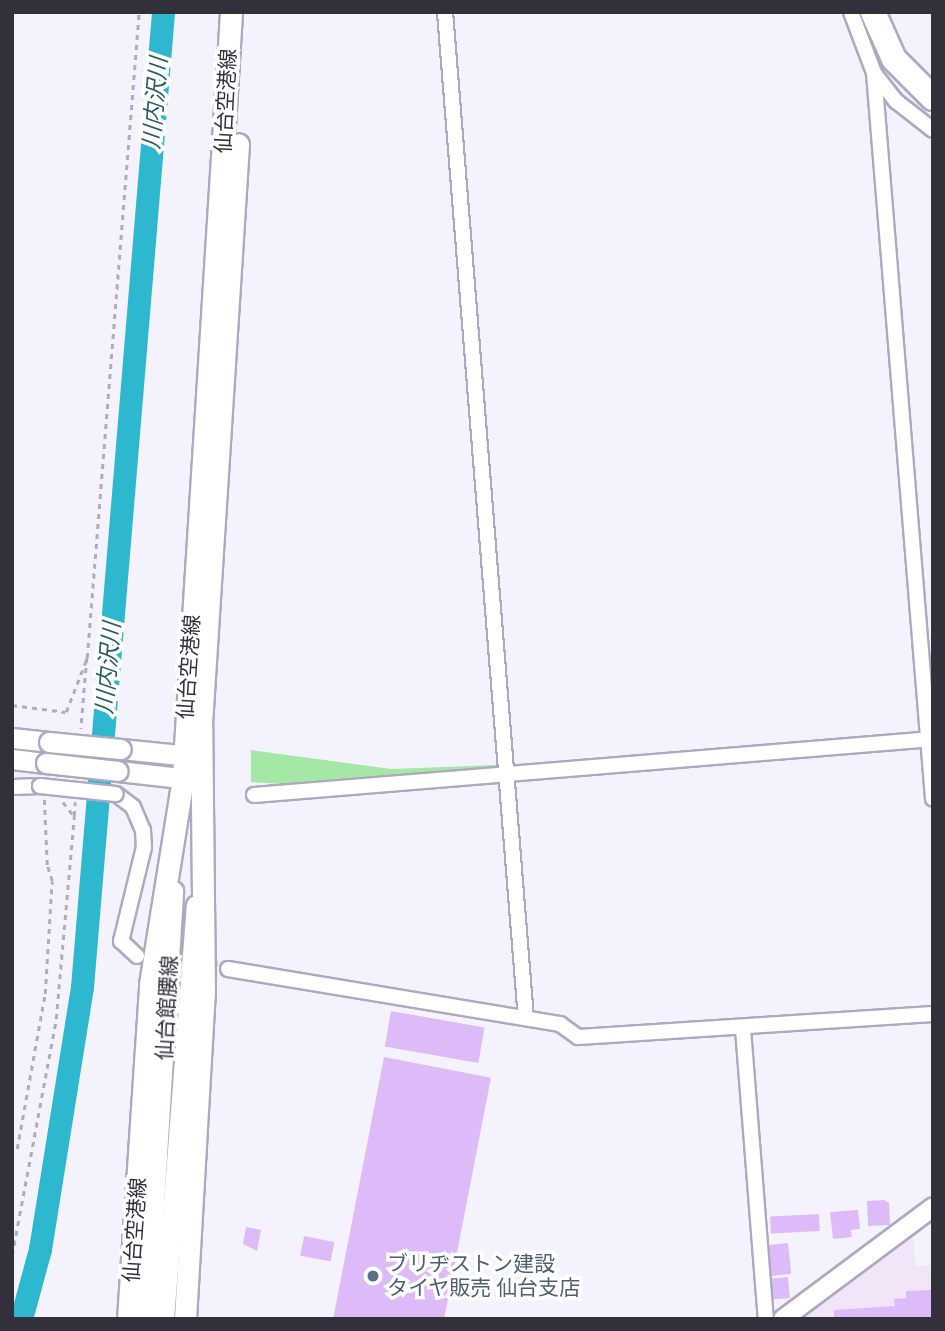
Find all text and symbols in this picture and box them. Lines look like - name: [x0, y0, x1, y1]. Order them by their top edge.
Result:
- street label: 仙台空港線: [211, 48, 241, 154]
- water label: 川内沢川: [138, 56, 174, 150]
- street label: 仙台空港線: [173, 614, 205, 720]
- water label: 川内沢川: [91, 621, 127, 715]
- street label: 仙台館腰線: [152, 955, 182, 1061]
- street label: 仙台空港線: [119, 1177, 151, 1283]
- place label: ブリヂストン建設 タイヤ販売 仙台支店: [387, 1251, 581, 1301]
- marker: ブリヂストン建設 タイヤ販売 仙台支店: [365, 1268, 381, 1284]

